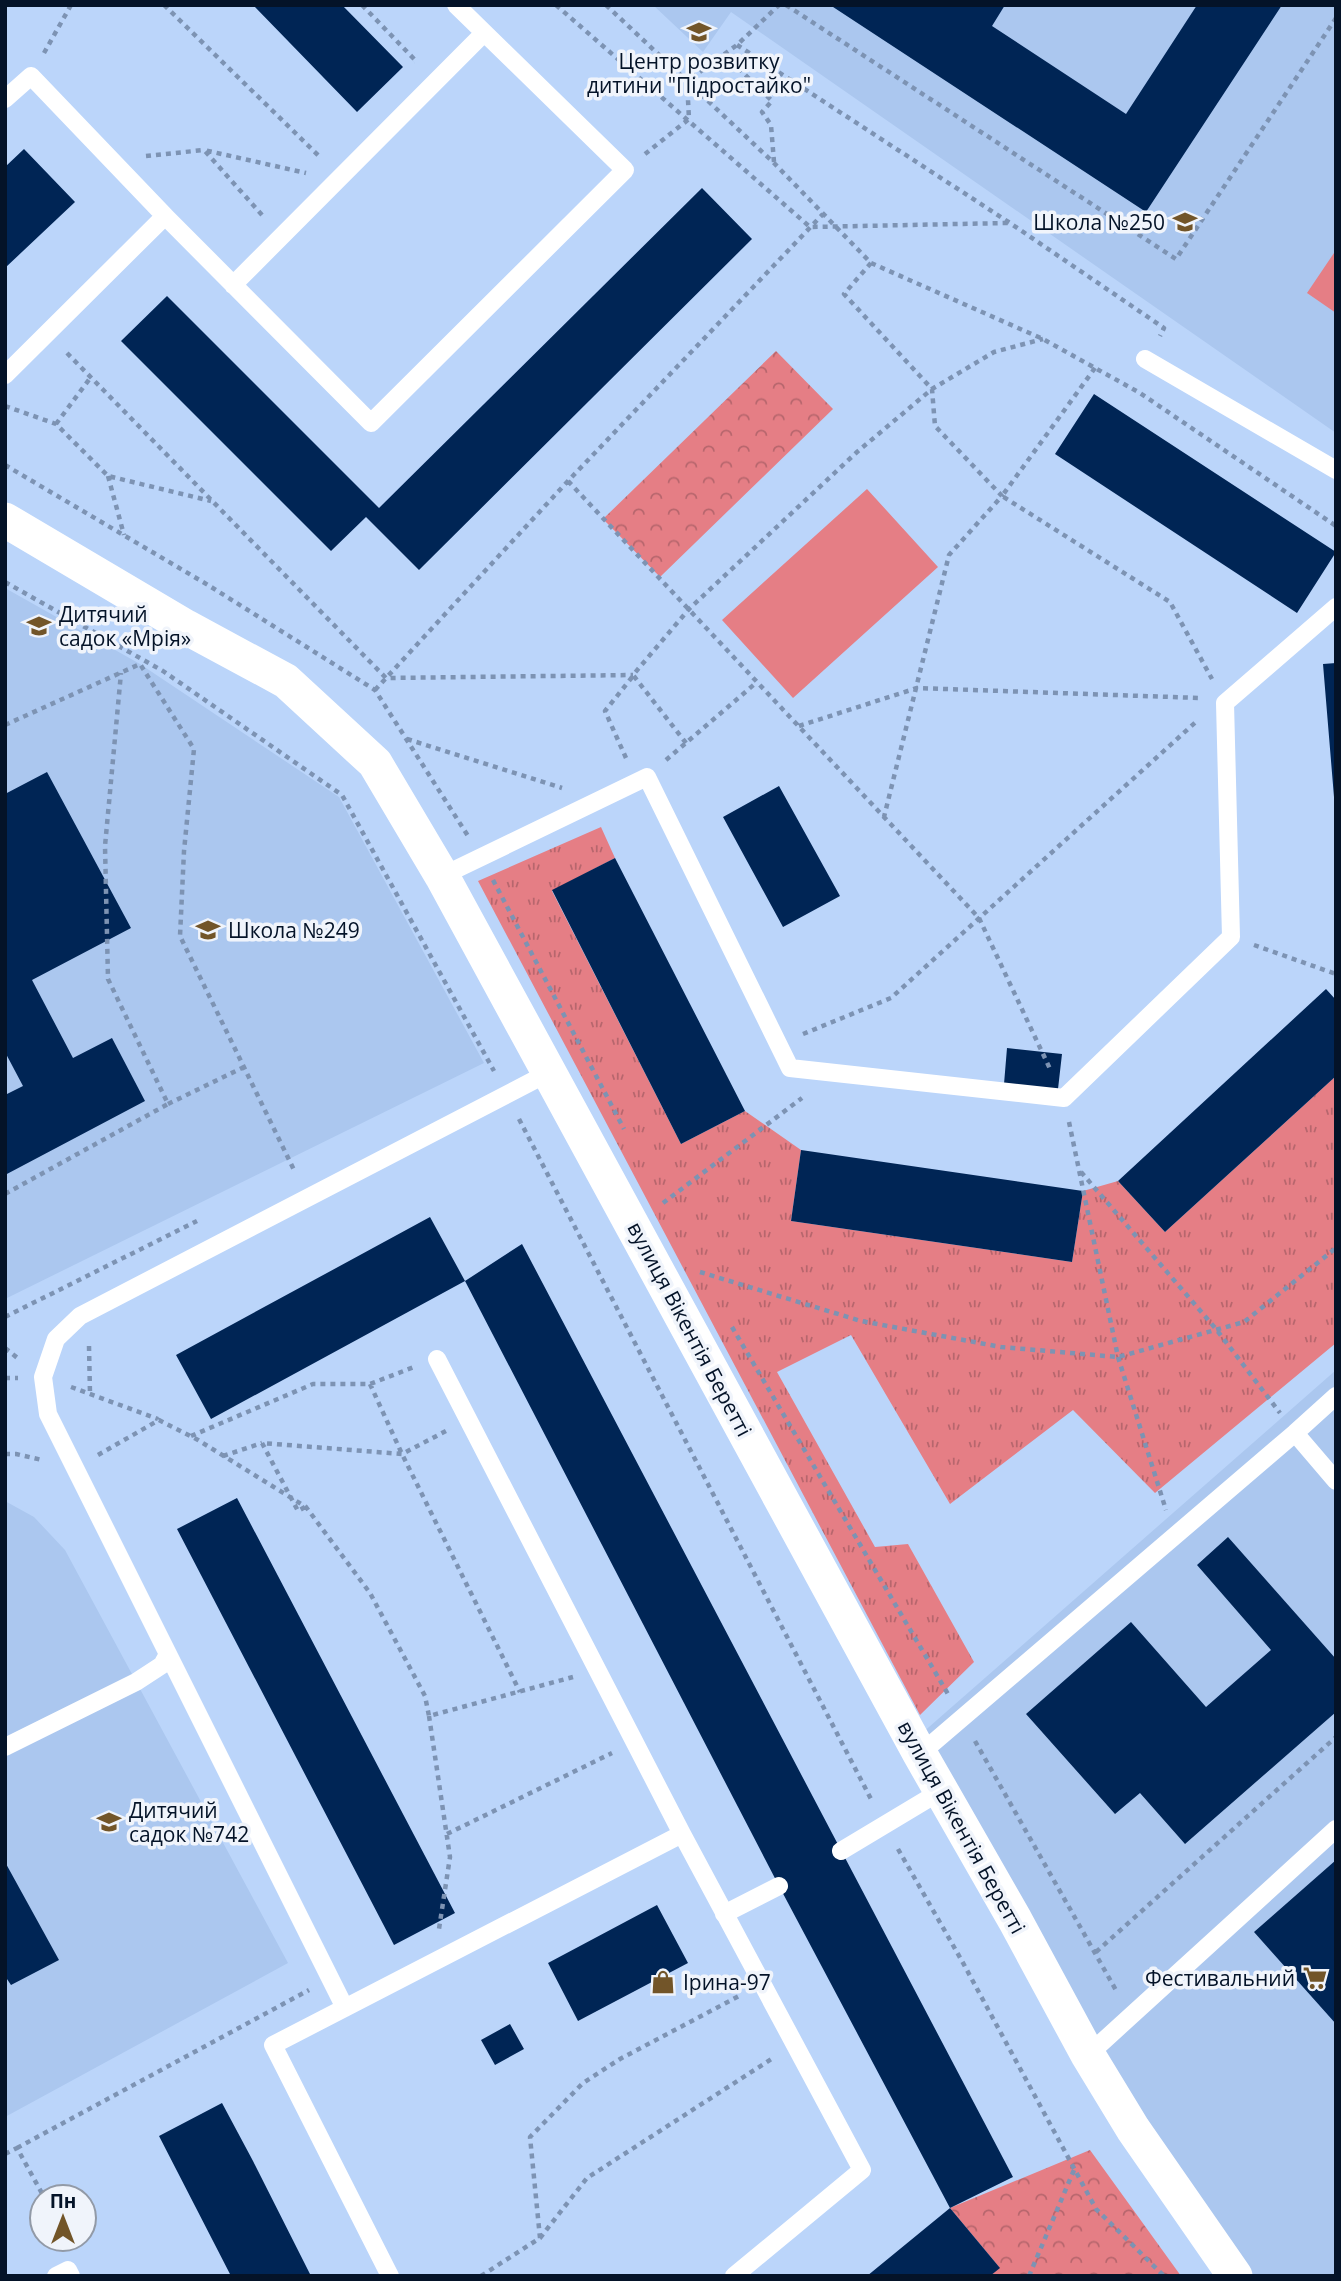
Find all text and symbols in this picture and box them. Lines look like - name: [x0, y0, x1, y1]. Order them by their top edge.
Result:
- school or university icon: Центр розвитку дитини "Підростайко": [685, 18, 713, 46]
- place label: Центр розвитку дитини "Підростайко": [587, 47, 811, 99]
- place label: Школа №250: [1033, 208, 1165, 236]
- school or university icon: Школа №250: [1171, 208, 1199, 236]
- place label: Дитячий садок «Мрія»: [59, 600, 191, 652]
- school or university icon: Дитячий садок «Мрія»: [25, 612, 53, 640]
- school or university icon: Школа №249: [194, 916, 222, 944]
- place label: Школа №249: [228, 916, 360, 944]
- street label: вулиця Вікентія Беретті: [621, 1217, 759, 1441]
- street label: вулиця Вікентія Беретті: [892, 1715, 1032, 1939]
- place label: Дитячий садок №742: [129, 1796, 249, 1848]
- school or university icon: Дитячий садок №742: [95, 1808, 123, 1836]
- place label: Фестивальний: [1145, 1964, 1295, 1992]
- supermarket icon: Фестивальний: [1301, 1964, 1329, 1992]
- shop icon: Ірина-97: [649, 1968, 677, 1996]
- place label: Ірина-97: [683, 1968, 771, 1996]
- north arrow: [28, 2183, 98, 2253]
- text: Пн: [50, 2188, 76, 2214]

